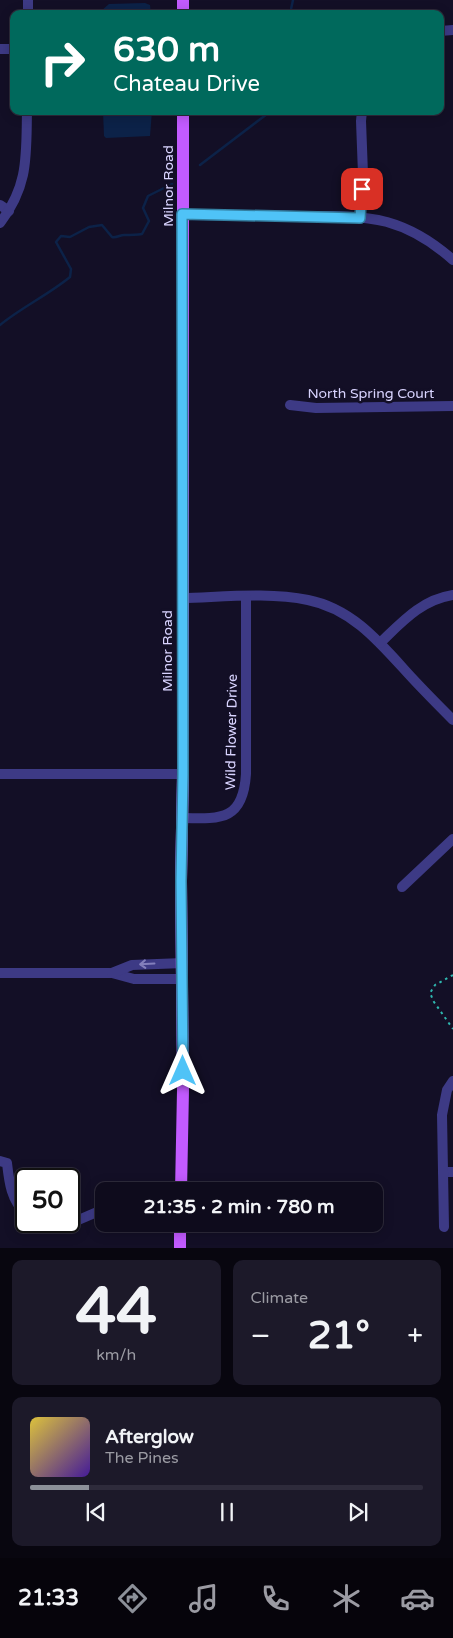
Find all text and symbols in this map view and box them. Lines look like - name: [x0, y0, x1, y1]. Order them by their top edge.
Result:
- text: 630 m: [113, 29, 220, 71]
- icon: right: [30, 30, 95, 95]
- text: Chateau Drive: [113, 71, 260, 97]
- street label: Milnor Road: [160, 145, 177, 227]
- pin: [341, 168, 383, 210]
- icon: arrive: [348, 175, 376, 203]
- street label: North Spring Court: [308, 385, 435, 402]
- street label: Milnor Road: [159, 610, 176, 692]
- street label: Wild Flower Drive: [222, 674, 241, 790]
- one-way arrow: [139, 960, 155, 969]
- position arrow: [156, 1044, 208, 1096]
- speed limit sign: 50: [15, 1168, 80, 1233]
- text: 21:35 · 2 min · 780 m: [143, 1196, 335, 1218]
- text: 44: [75, 1273, 157, 1352]
- text: Climate: [251, 1288, 308, 1308]
- text: 21°: [308, 1313, 370, 1359]
- text: −: [251, 1319, 270, 1353]
- text: +: [407, 1319, 423, 1353]
- text: km/h: [96, 1345, 136, 1365]
- text: Afterglow: [105, 1426, 194, 1448]
- text: The Pines: [105, 1448, 179, 1468]
- icon: previous: [82, 1498, 110, 1526]
- icon: pause: [213, 1498, 241, 1526]
- icon: next: [344, 1498, 372, 1526]
- icon: directions: [115, 1581, 150, 1616]
- icon: music: [186, 1581, 221, 1616]
- icon: phone: [258, 1581, 293, 1616]
- icon: climate: [329, 1581, 364, 1616]
- icon: car: [400, 1581, 435, 1616]
- text: 21:33: [18, 1585, 79, 1611]

